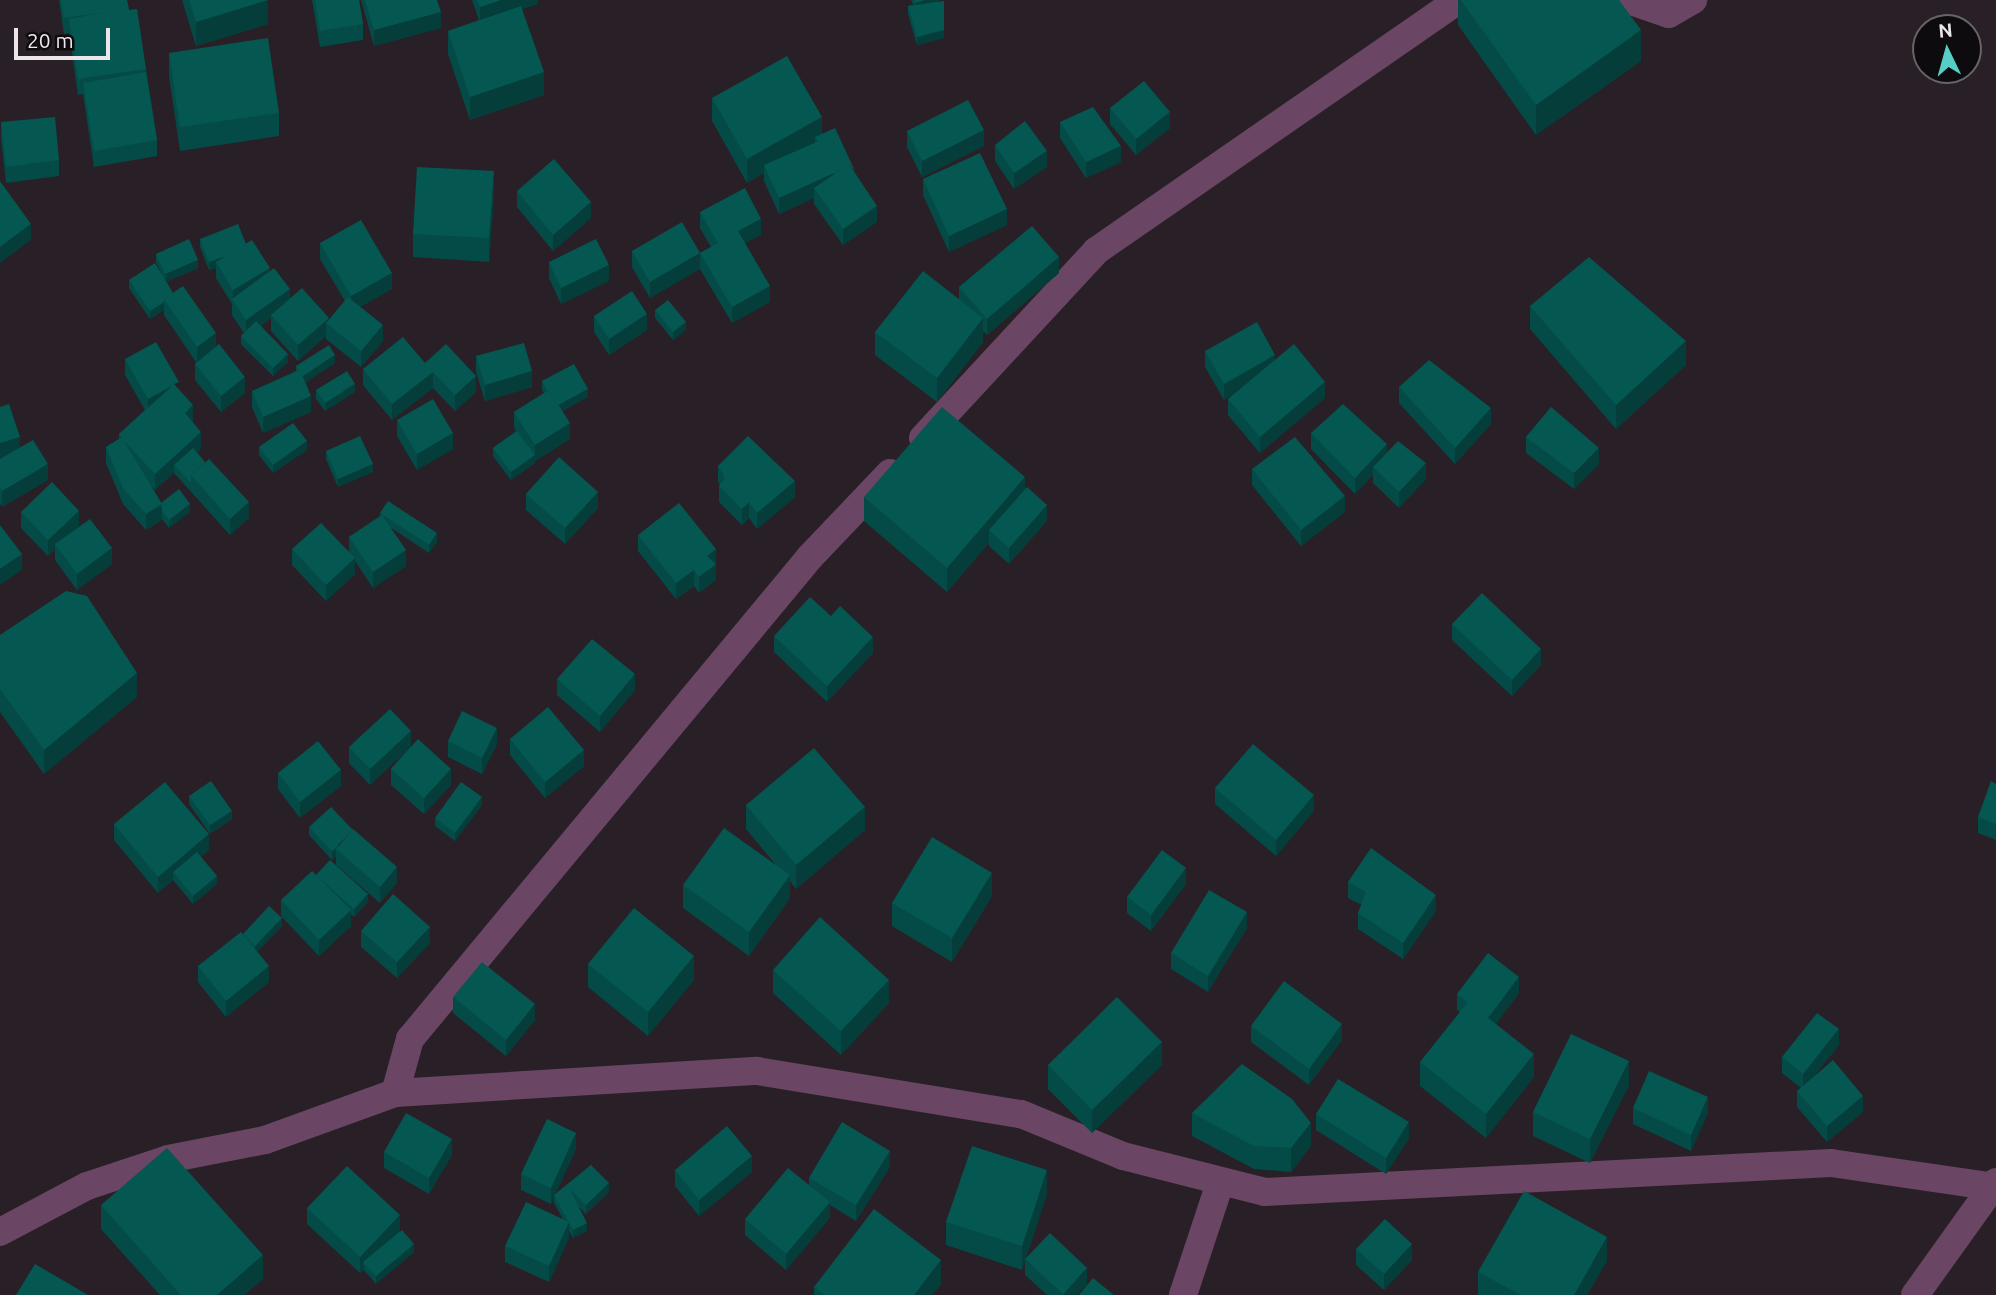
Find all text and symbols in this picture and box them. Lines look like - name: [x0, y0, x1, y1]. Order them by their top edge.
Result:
- scale bar: [18, 14, 114, 58]
- north arrow: [1912, 14, 1982, 84]
- text: N: [1937, 18, 1953, 42]
- text: 20 m: [27, 28, 74, 52]

